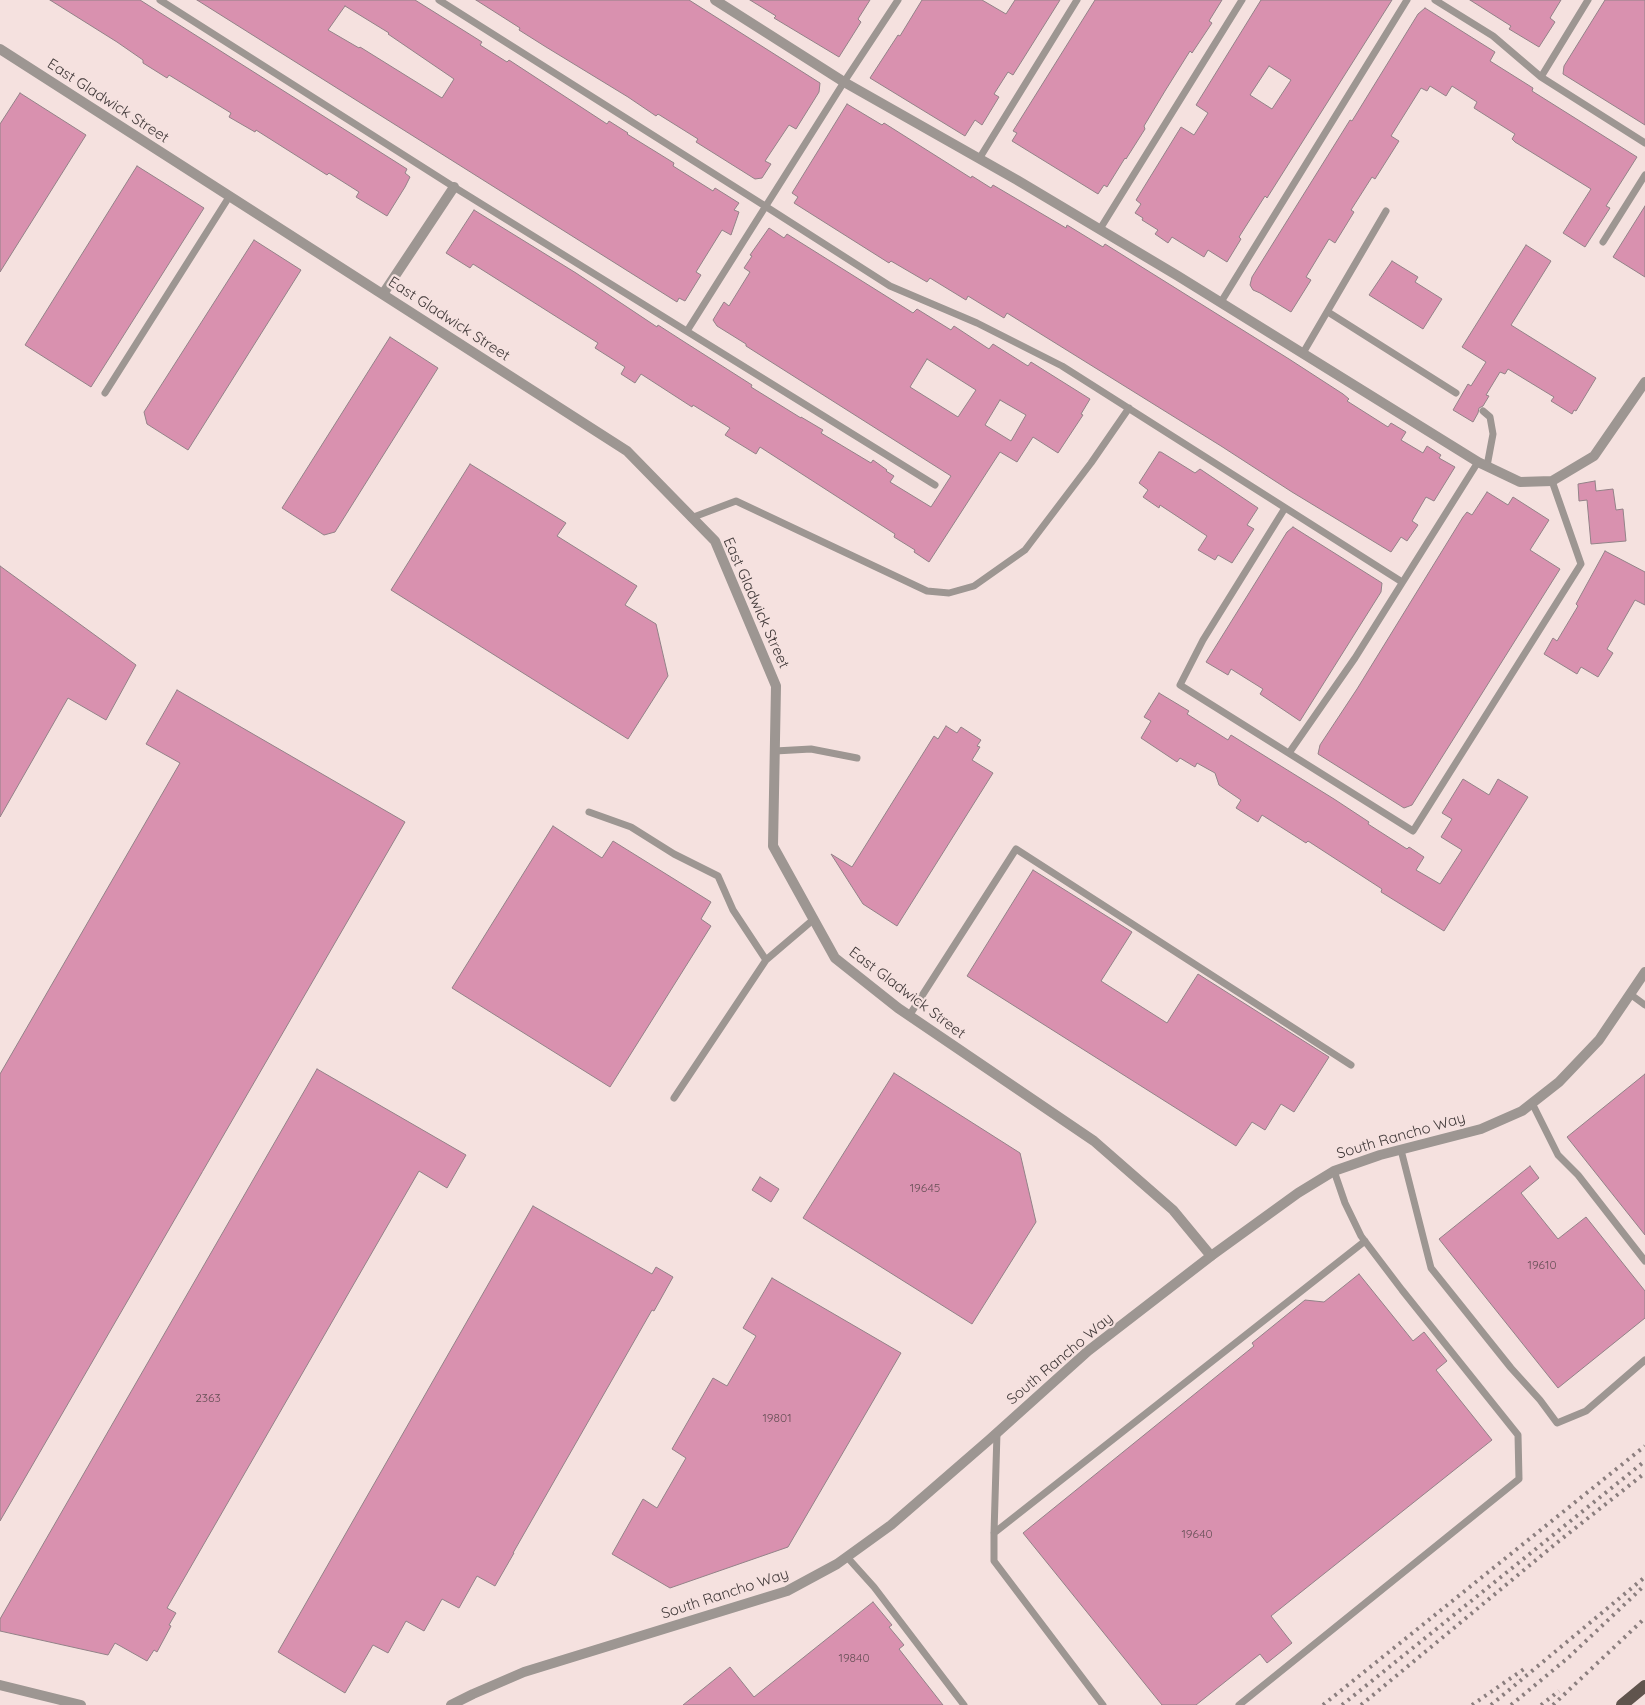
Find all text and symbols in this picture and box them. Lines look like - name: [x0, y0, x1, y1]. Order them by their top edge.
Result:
- street label: East Gladwick Street: [44, 55, 172, 147]
- street label: East Gladwick Street: [385, 273, 513, 365]
- street label: East Gladwick Street: [719, 535, 793, 671]
- street label: East Gladwick Street: [845, 943, 969, 1043]
- street label: South Rancho Way: [1335, 1109, 1467, 1163]
- house number: 19645: [910, 1181, 940, 1195]
- house number: 19610: [1527, 1258, 1557, 1272]
- street label: South Rancho Way: [1003, 1309, 1117, 1409]
- house number: 2363: [195, 1391, 221, 1405]
- house number: 19801: [762, 1411, 792, 1425]
- house number: 19640: [1181, 1527, 1213, 1541]
- street label: South Rancho Way: [659, 1565, 791, 1623]
- house number: 19840: [838, 1651, 870, 1665]

